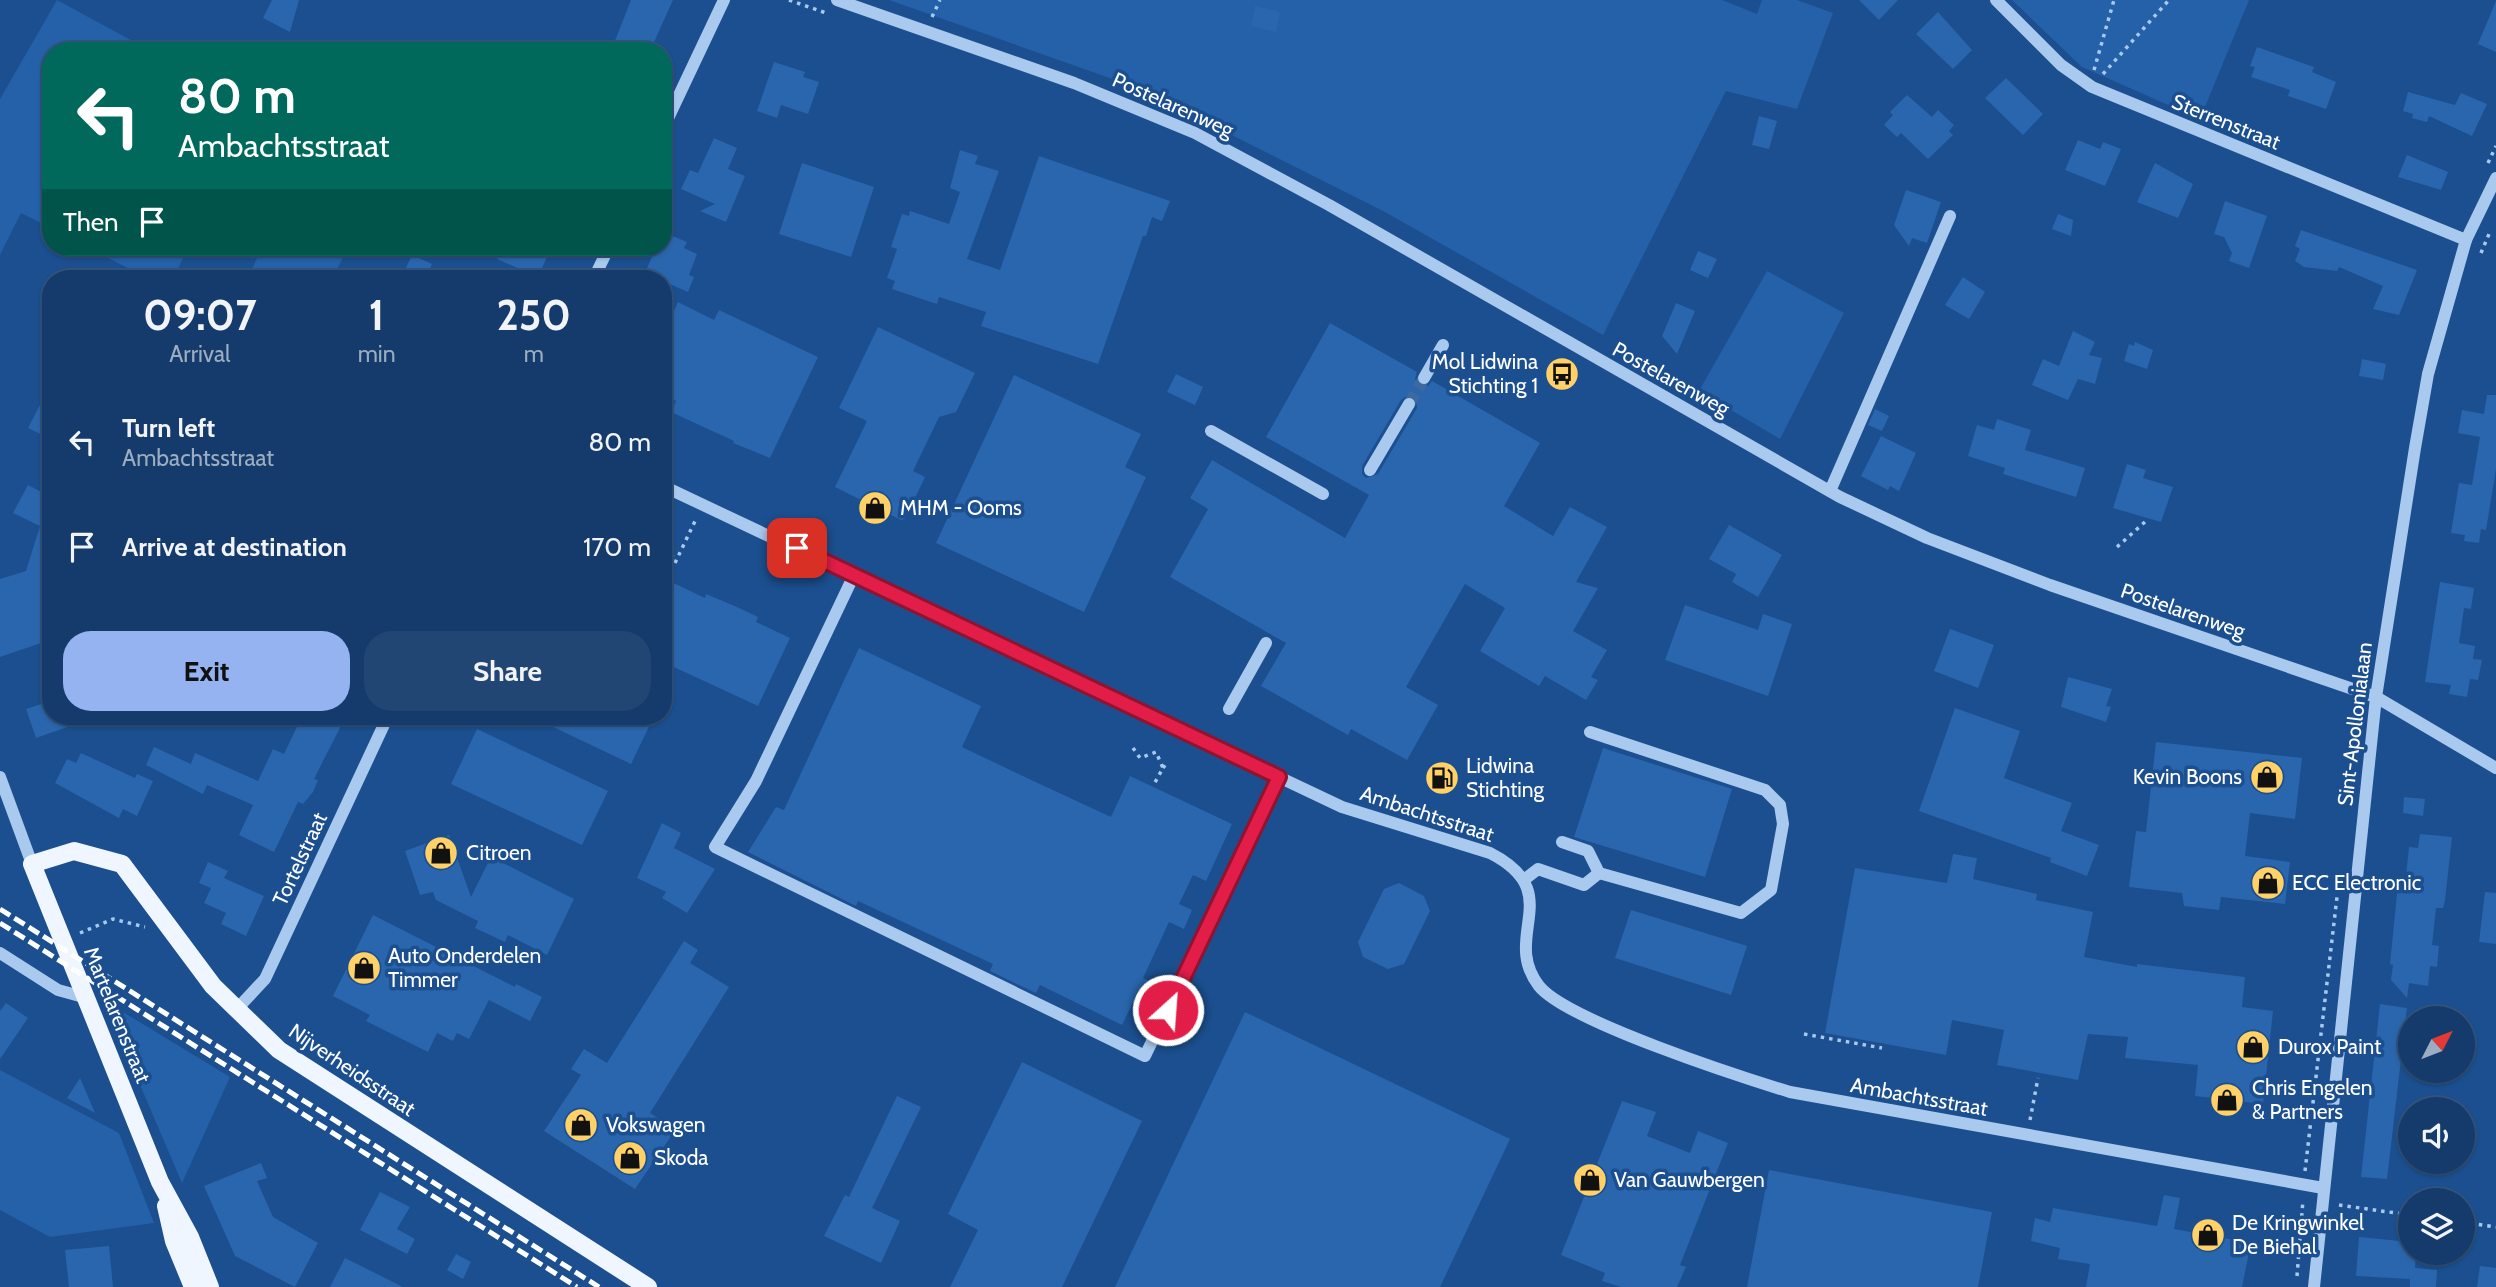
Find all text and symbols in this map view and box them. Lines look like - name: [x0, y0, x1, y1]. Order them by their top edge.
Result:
- text: 80 m: [178, 66, 296, 125]
- street label: Postelarenweg: [1109, 67, 1238, 143]
- icon: left: [63, 70, 154, 161]
- street label: Sterrenstraat: [2168, 89, 2284, 155]
- text: Ambachtsstraat: [178, 126, 390, 165]
- icon: arrive: [133, 203, 171, 241]
- text: Then: [63, 206, 119, 238]
- text: 09:07: [143, 289, 257, 341]
- text: 1: [369, 289, 384, 341]
- text: 250: [497, 289, 571, 341]
- street label: Postelarenweg: [1608, 336, 1735, 421]
- text: Arrival: [169, 340, 230, 368]
- text: min: [358, 340, 396, 368]
- text: m: [524, 340, 544, 368]
- place label: Mol Lidwina Stichting 1: [1432, 349, 1538, 398]
- bus stop icon: Mol Lidwina Stichting 1: [1543, 355, 1581, 393]
- text: Turn left: [122, 412, 215, 444]
- icon: left: [63, 423, 101, 461]
- text: 80 m: [588, 426, 651, 458]
- text: Ambachtsstraat: [122, 444, 274, 472]
- shop icon: MHM - Ooms: [856, 489, 894, 527]
- place label: MHM - Ooms: [900, 495, 1022, 520]
- pin: [767, 518, 827, 578]
- icon: arrive: [63, 528, 101, 566]
- icon: arrive: [778, 529, 816, 567]
- text: Arrive at destination: [122, 531, 347, 563]
- text: 170 m: [583, 531, 651, 563]
- street label: Postelarenweg: [2118, 578, 2249, 644]
- button: Exit: [63, 631, 350, 711]
- button: Share: [364, 631, 651, 711]
- street label: Sint-Apollonialaan: [2332, 641, 2377, 807]
- place label: Lidwina Stichting: [1466, 753, 1544, 802]
- shop icon: Kevin Boons: [2248, 758, 2286, 796]
- fuel station icon: Lidwina Stichting: [1423, 759, 1461, 797]
- place label: Kevin Boons: [2133, 764, 2242, 789]
- street label: Ambachtsstraat: [1357, 780, 1497, 847]
- street label: Tortelstraat: [267, 808, 332, 909]
- shop icon: Citroen: [422, 834, 460, 872]
- place label: Citroen: [466, 840, 532, 865]
- shop icon: ECC Electronic: [2249, 864, 2287, 902]
- place label: ECC Electronic: [2292, 870, 2421, 895]
- street label: Martelarenstraat: [79, 943, 156, 1087]
- place label: Auto Onderdelen Timmer: [388, 943, 541, 992]
- shop icon: Auto Onderdelen Timmer: [345, 949, 383, 987]
- position arrow: [1131, 973, 1205, 1047]
- north arrow: [2398, 1006, 2474, 1083]
- map controls: [2398, 1006, 2475, 1265]
- street label: Nijverheidsstraat: [284, 1018, 420, 1122]
- shop icon: Durox Paint: [2234, 1028, 2272, 1066]
- place label: Durox Paint: [2278, 1034, 2381, 1059]
- street label: Ambachtsstraat: [1849, 1072, 1990, 1121]
- place label: Chris Engelen & Partners: [2252, 1075, 2373, 1124]
- shop icon: Chris Engelen & Partners: [2208, 1081, 2246, 1119]
- button: sound: [2398, 1097, 2475, 1174]
- shop icon: Vokswagen: [562, 1106, 600, 1144]
- place label: Vokswagen: [606, 1112, 705, 1137]
- shop icon: Skoda: [611, 1139, 649, 1177]
- place label: Skoda: [654, 1145, 708, 1170]
- shop icon: Van Gauwbergen: [1571, 1161, 1609, 1199]
- place label: Van Gauwbergen: [1614, 1167, 1765, 1192]
- button: layers: [2398, 1188, 2475, 1265]
- place label: De Kringwinkel De Biehal: [2232, 1210, 2364, 1259]
- shop icon: De Kringwinkel De Biehal: [2189, 1216, 2227, 1254]

